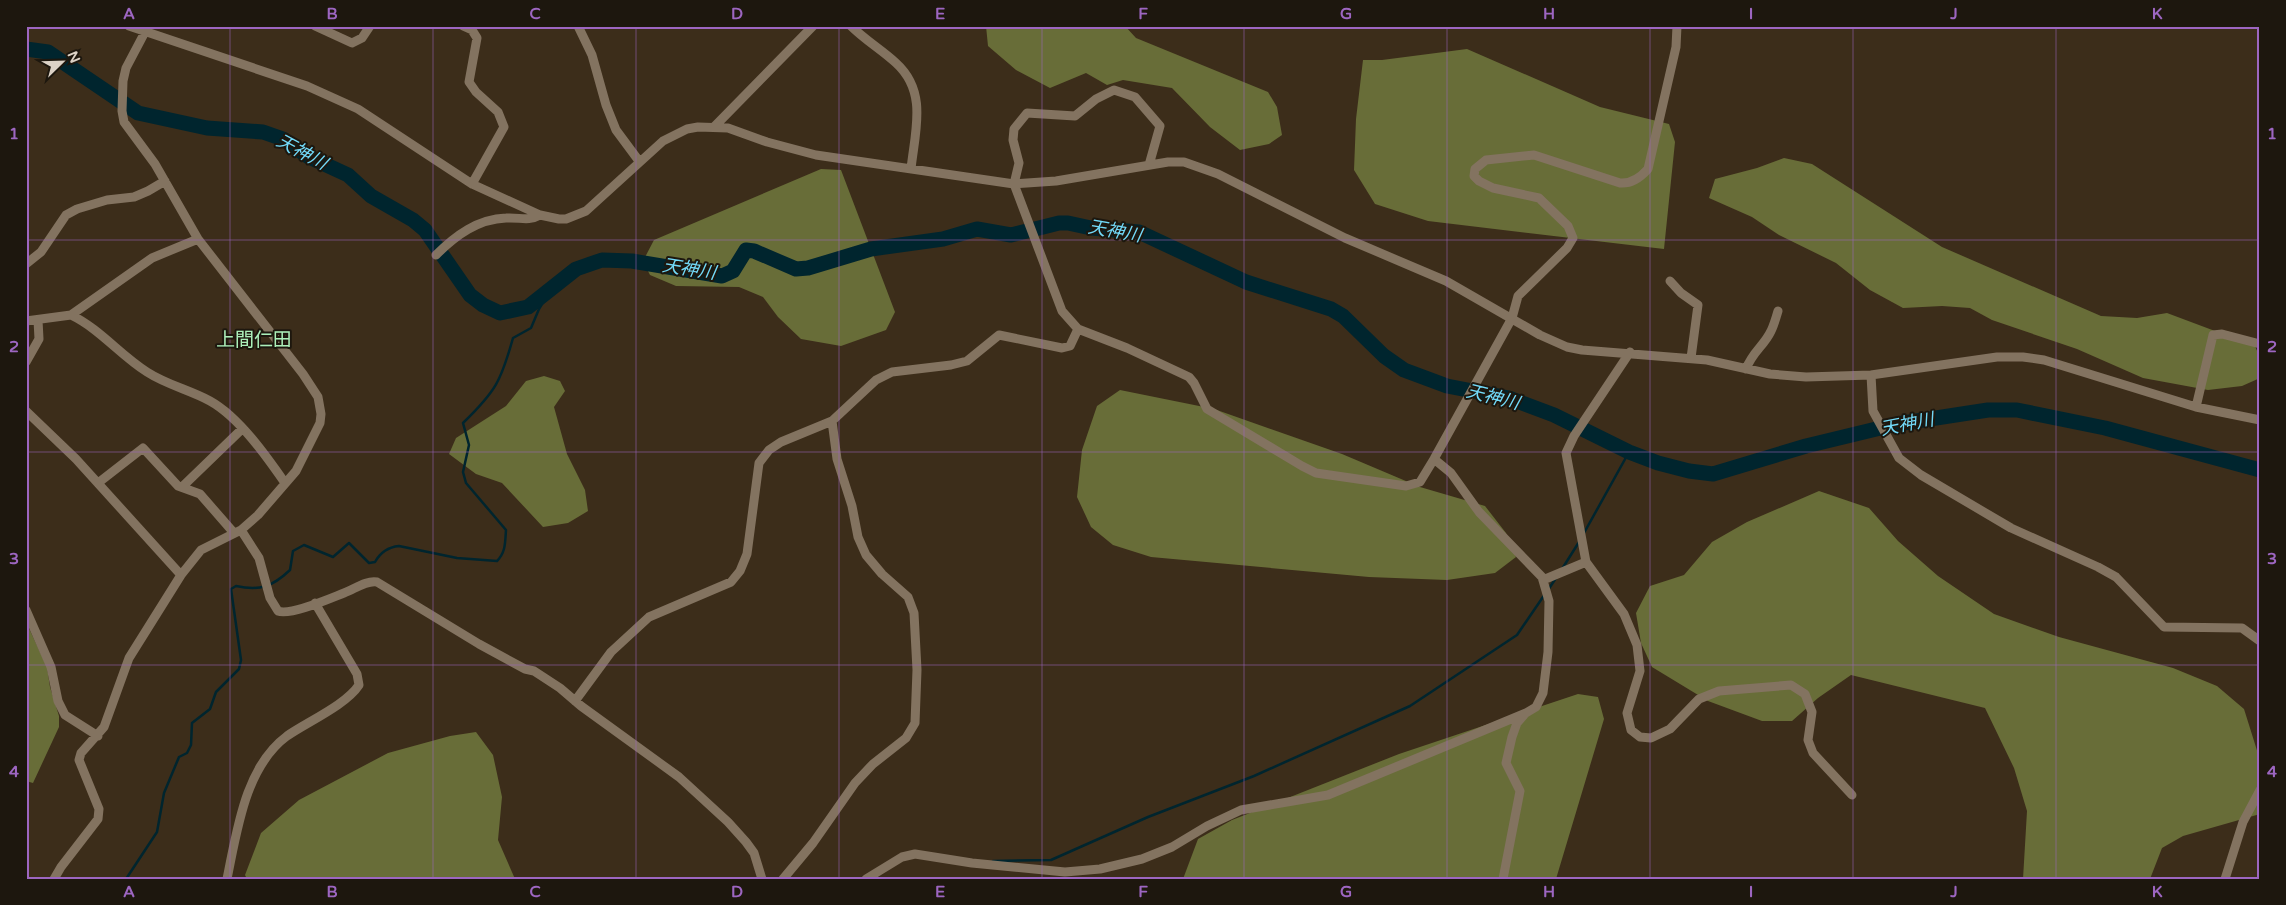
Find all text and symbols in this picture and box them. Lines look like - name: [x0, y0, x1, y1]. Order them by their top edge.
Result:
- text: A: [123, 4, 135, 24]
- text: B: [326, 4, 338, 24]
- text: C: [529, 4, 541, 24]
- text: D: [731, 4, 743, 24]
- text: E: [935, 4, 945, 24]
- text: F: [1138, 4, 1148, 24]
- text: G: [1340, 4, 1352, 24]
- text: H: [1543, 4, 1555, 24]
- text: I: [1749, 4, 1753, 24]
- text: J: [1949, 4, 1958, 24]
- text: K: [2152, 4, 2163, 24]
- north arrow: [38, 38, 88, 88]
- text: N: [63, 49, 84, 66]
- text: 1: [9, 124, 19, 144]
- text: 1: [2267, 124, 2277, 144]
- water label: 天神川: [273, 130, 333, 175]
- water label: 天神川: [1087, 215, 1145, 247]
- water label: 天神川: [661, 254, 719, 284]
- district label: 上間仁田: [216, 329, 292, 351]
- text: 2: [9, 337, 19, 357]
- text: 2: [2267, 337, 2277, 357]
- water label: 天神川: [1464, 380, 1524, 415]
- water label: 天神川: [1878, 408, 1938, 440]
- text: 3: [9, 549, 19, 569]
- text: 3: [2267, 549, 2277, 569]
- text: 4: [9, 762, 19, 782]
- text: 4: [2267, 762, 2277, 782]
- text: A: [123, 882, 135, 902]
- text: B: [326, 882, 338, 902]
- text: C: [529, 882, 541, 902]
- text: D: [731, 882, 743, 902]
- text: E: [935, 882, 945, 902]
- text: F: [1138, 882, 1148, 902]
- text: G: [1340, 882, 1352, 902]
- text: H: [1543, 882, 1555, 902]
- text: I: [1749, 882, 1753, 902]
- text: J: [1949, 882, 1958, 902]
- text: K: [2152, 882, 2163, 902]

